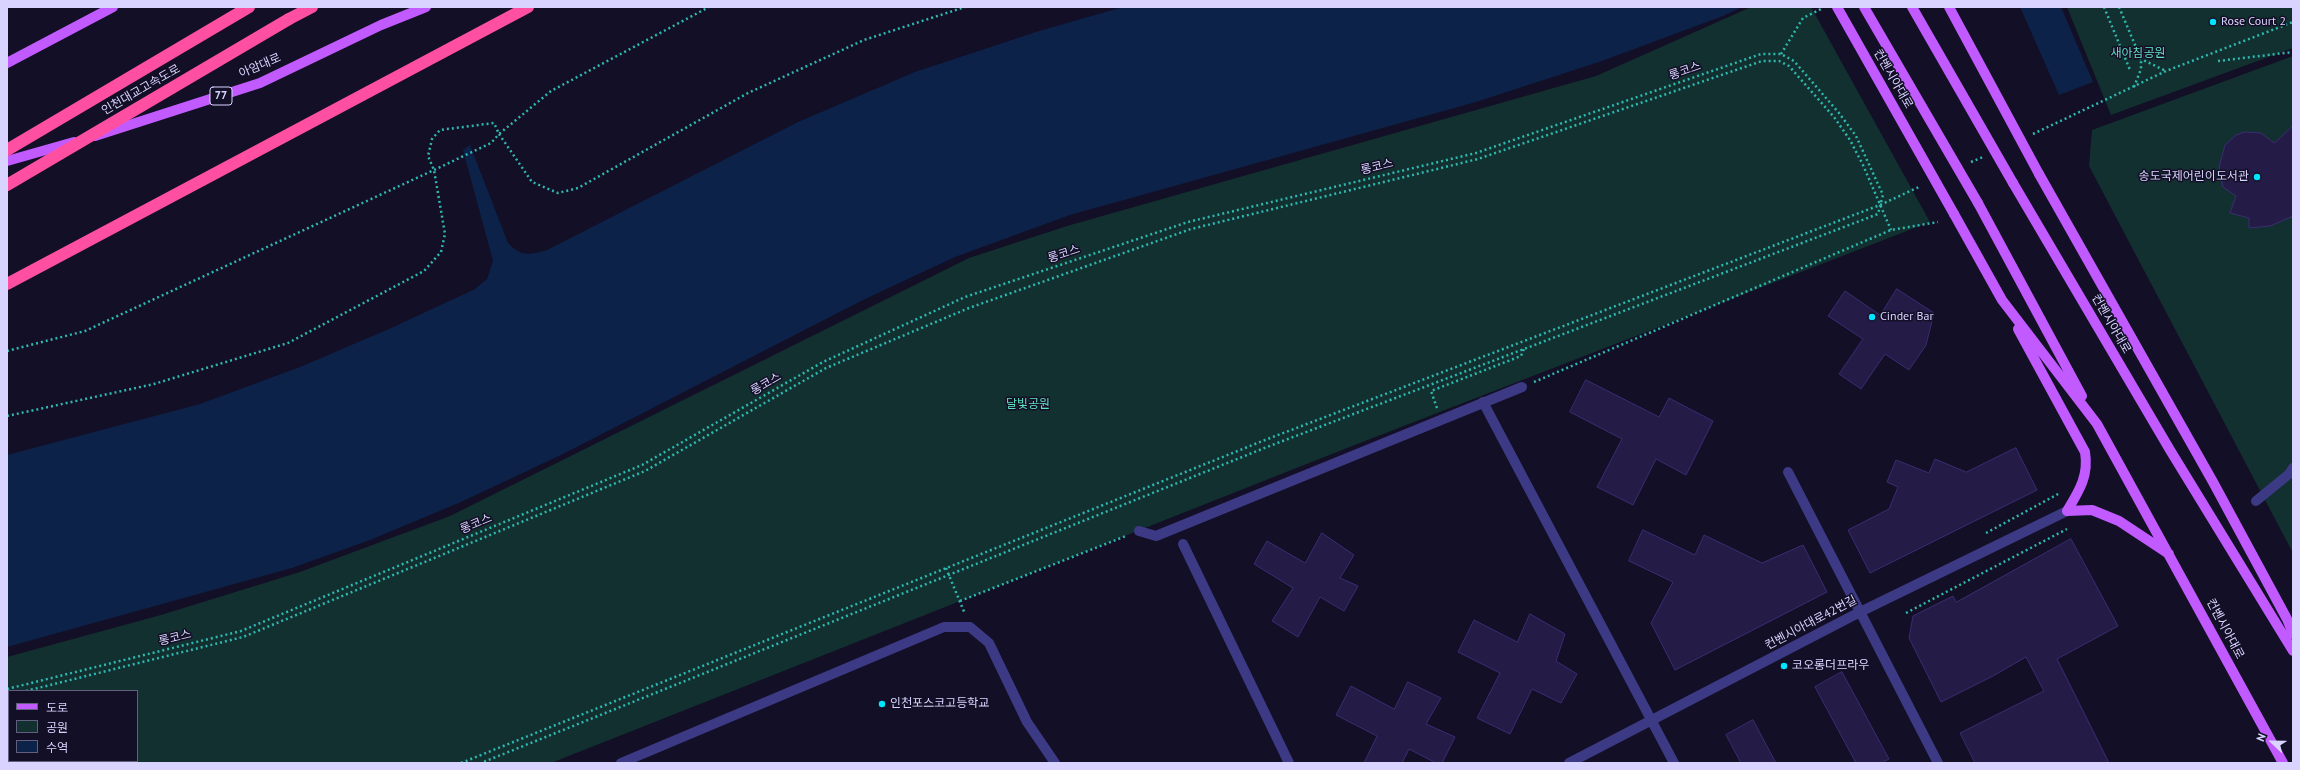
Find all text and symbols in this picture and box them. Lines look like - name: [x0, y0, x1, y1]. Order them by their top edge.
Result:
- place label: Rose Court 2: [2221, 15, 2286, 29]
- marker: Rose Court 2: [2208, 17, 2218, 27]
- street label: 컨벤시아대로: [1870, 47, 1916, 111]
- park label: 새아침공원: [2110, 47, 2166, 61]
- street label: 아암대로: [237, 51, 283, 81]
- street label: 롱코스: [1667, 59, 1703, 83]
- street label: 인천대교고속도로: [99, 62, 183, 118]
- road number: 77: [210, 87, 232, 105]
- street label: 롱코스: [1359, 156, 1395, 178]
- place label: 송도국제어린이도서관: [2139, 170, 2249, 184]
- marker: 송도국제어린이도서관: [2252, 172, 2262, 182]
- street label: 롱코스: [1046, 242, 1082, 266]
- street label: 컨벤시아대로: [2088, 292, 2134, 356]
- place label: Cinder Bar: [1880, 310, 1934, 324]
- marker: Cinder Bar: [1867, 312, 1877, 322]
- street label: 롱코스: [748, 369, 784, 399]
- park label: 달빛공원: [1006, 398, 1050, 412]
- street label: 롱코스: [458, 511, 494, 537]
- street label: 컨벤시아대로42번길: [1763, 593, 1859, 653]
- street label: 컨벤시아대로: [2203, 596, 2247, 662]
- street label: 롱코스: [157, 627, 193, 649]
- place label: 코오롱더프라우: [1792, 659, 1869, 673]
- marker: 코오롱더프라우: [1779, 661, 1789, 671]
- legend: [8, 690, 138, 762]
- place label: 인천포스코고등학교: [890, 697, 989, 711]
- marker: 인천포스코고등학교: [877, 699, 887, 709]
- text: 도로: [46, 700, 68, 715]
- text: 공원: [46, 720, 68, 735]
- north arrow: [2252, 722, 2292, 762]
- text: N: [2253, 732, 2269, 743]
- text: 수역: [46, 740, 68, 755]

